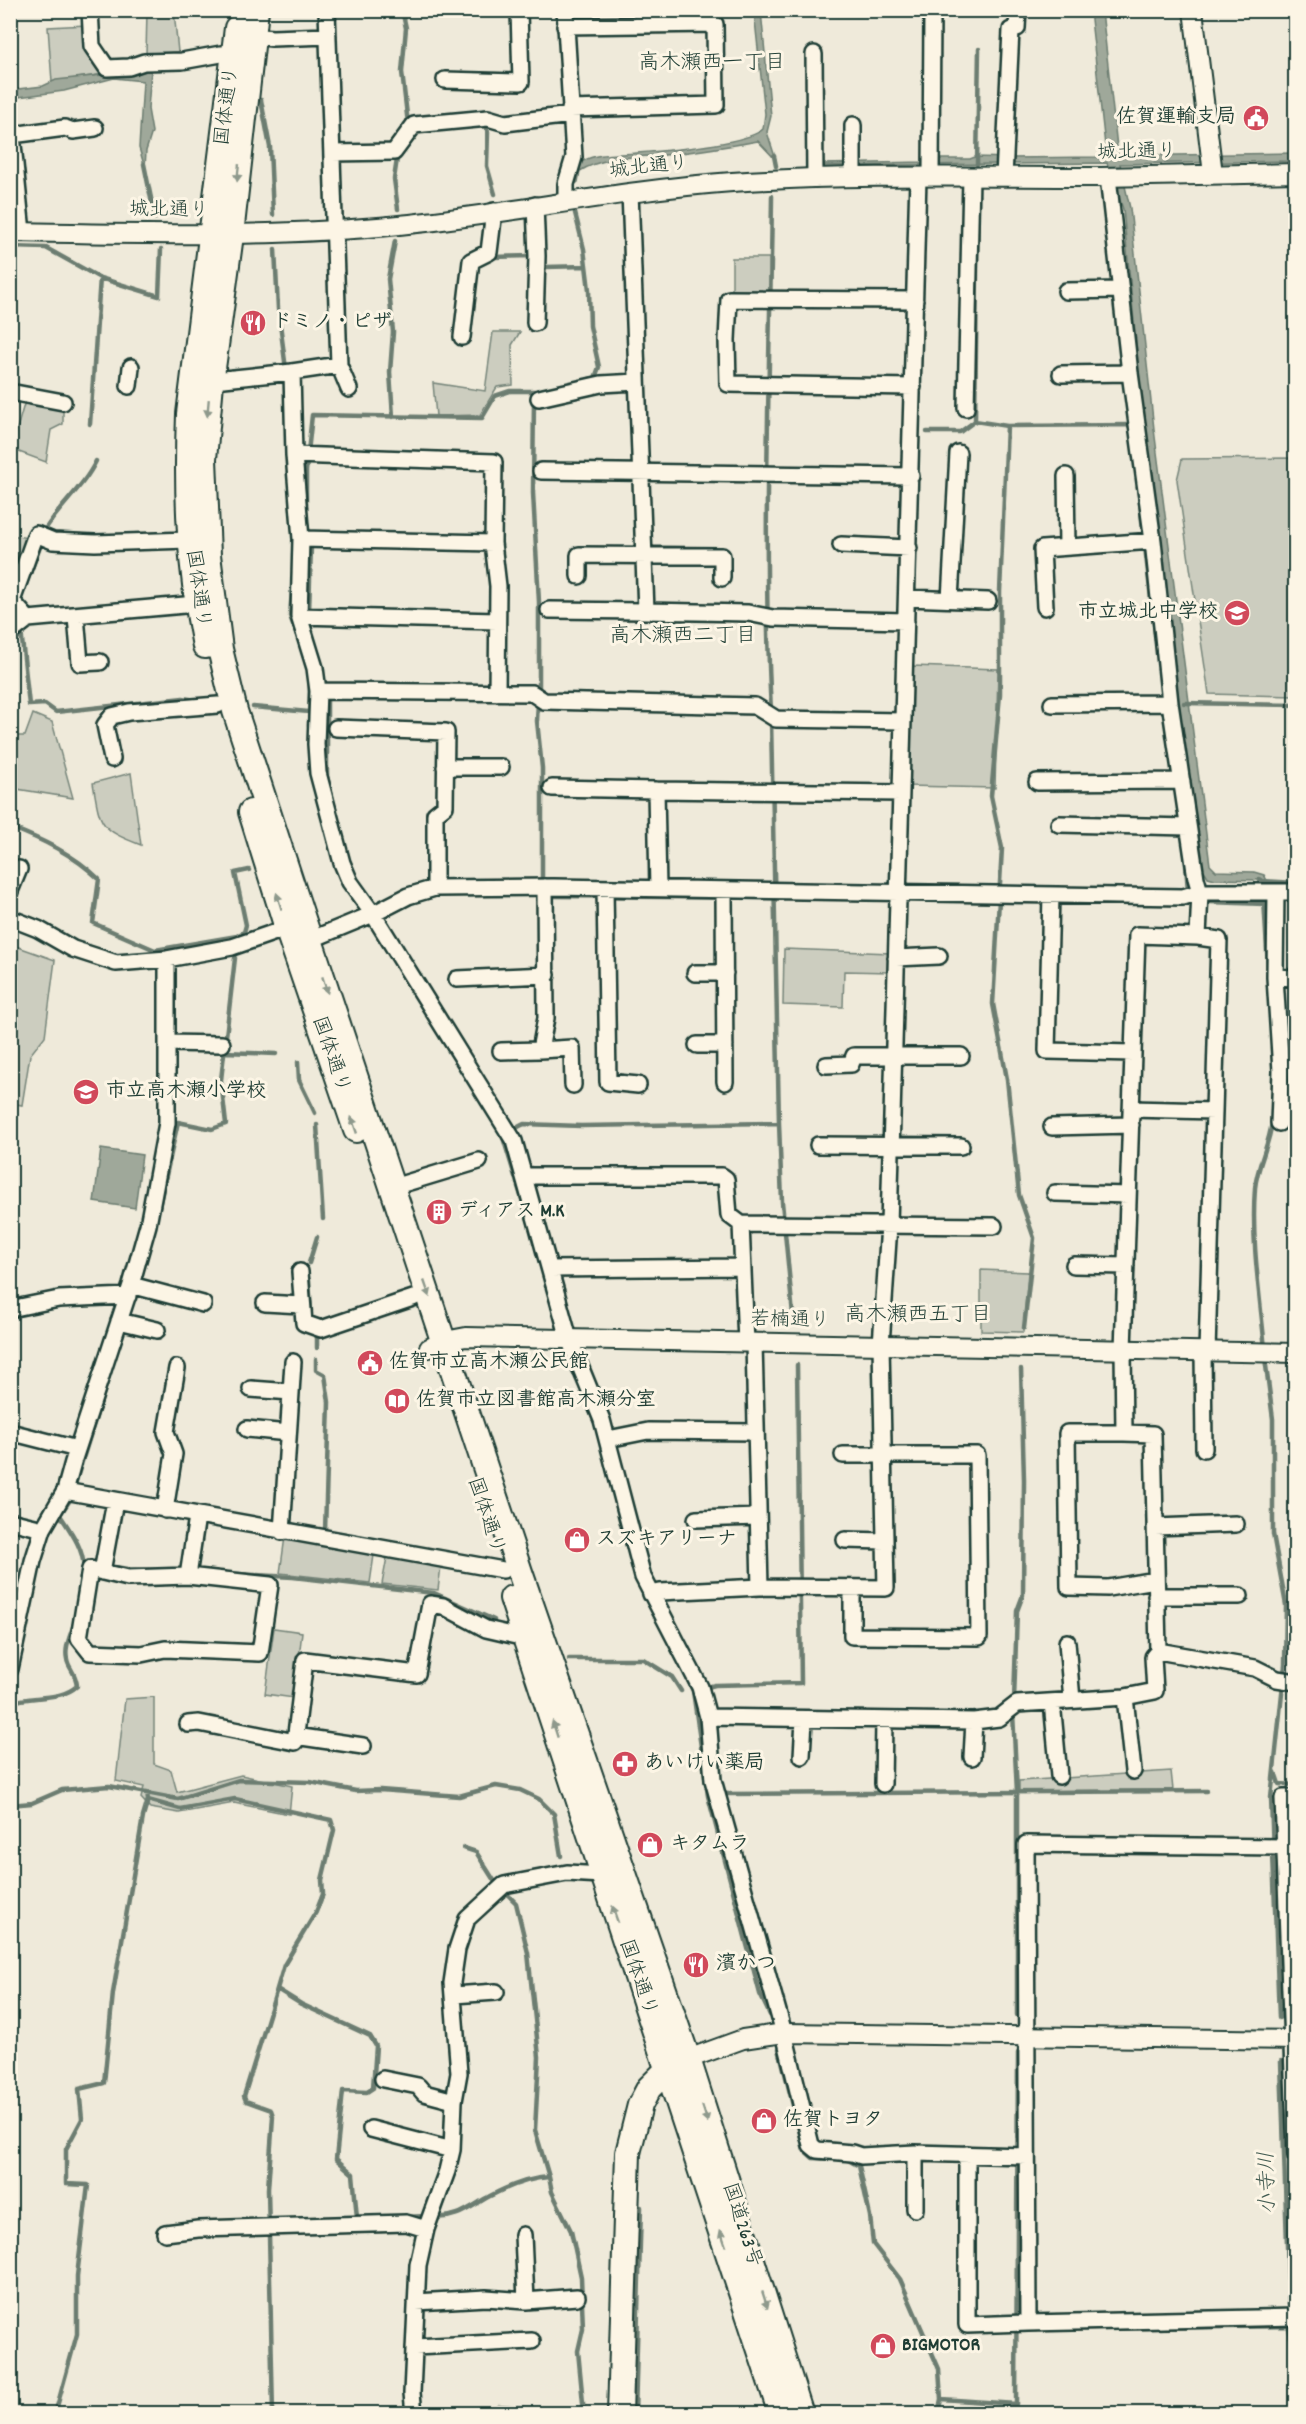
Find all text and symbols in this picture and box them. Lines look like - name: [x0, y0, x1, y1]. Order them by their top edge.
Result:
- district label: 高木瀬西一丁目: [639, 49, 786, 79]
- street label: 国体通り: [209, 65, 247, 147]
- public building icon: 佐賀運輸支局: [1241, 103, 1271, 133]
- place label: 佐賀運輸支局: [1116, 104, 1236, 132]
- street label: 城北通り: [1097, 138, 1177, 168]
- street label: 城北通り: [608, 150, 690, 186]
- one-way arrow: [233, 164, 242, 183]
- street label: 城北通り: [129, 196, 209, 226]
- restaurant icon: ドミノ・ピザ: [238, 308, 268, 338]
- place label: ドミノ・ピザ: [272, 309, 392, 337]
- one-way arrow: [203, 399, 213, 418]
- street label: 国体通り: [178, 547, 216, 631]
- school or university icon: 市立城北中学校: [1222, 598, 1252, 628]
- place label: 市立城北中学校: [1078, 599, 1218, 627]
- district label: 高木瀬西二丁目: [610, 622, 757, 652]
- one-way arrow: [273, 892, 283, 910]
- one-way arrow: [321, 976, 330, 994]
- street label: 国体通り: [304, 1013, 356, 1097]
- school or university icon: 市立高木瀬小学校: [71, 1077, 101, 1107]
- place label: 市立高木瀬小学校: [106, 1078, 266, 1106]
- one-way arrow: [349, 1116, 359, 1134]
- building icon: ディアス M.K: [424, 1197, 454, 1227]
- place label: ディアス M.K: [458, 1198, 565, 1226]
- one-way arrow: [423, 1280, 432, 1298]
- district label: 高木瀬西五丁目: [845, 1301, 992, 1331]
- street label: 若楠通り: [750, 1306, 830, 1336]
- public building icon: 佐賀市立高木瀬公民館: [355, 1348, 385, 1378]
- place label: 佐賀市立高木瀬公民館: [389, 1349, 589, 1377]
- library icon: 佐賀市立図書館高木瀬分室: [382, 1386, 412, 1416]
- place label: 佐賀市立図書館高木瀬分室: [416, 1387, 656, 1415]
- street label: 国体通り: [459, 1474, 511, 1558]
- shop icon: スズキアリーナ: [562, 1525, 592, 1555]
- place label: スズキアリーナ: [596, 1526, 737, 1554]
- one-way arrow: [549, 1720, 559, 1738]
- pharmacy icon: あいけい薬局: [610, 1749, 640, 1779]
- place label: あいけい薬局: [644, 1750, 765, 1778]
- shop icon: キタムラ: [635, 1830, 665, 1860]
- place label: キタムラ: [670, 1831, 750, 1859]
- one-way arrow: [610, 1905, 620, 1923]
- street label: 国体通り: [611, 1936, 663, 2020]
- restaurant icon: 濱かつ: [681, 1950, 711, 1980]
- place label: 濱かつ: [716, 1951, 776, 1979]
- one-way arrow: [701, 2105, 711, 2123]
- shop icon: 佐賀トヨタ: [749, 2106, 779, 2136]
- place label: 佐賀トヨタ: [783, 2107, 883, 2135]
- water label: 小寺川: [1253, 2151, 1285, 2215]
- street label: 国道263号: [714, 2179, 768, 2271]
- one-way arrow: [718, 2229, 727, 2247]
- one-way arrow: [760, 2291, 770, 2309]
- shop icon: BIGMOTOR: [868, 2331, 898, 2361]
- place label: BIGMOTOR: [902, 2332, 980, 2360]

